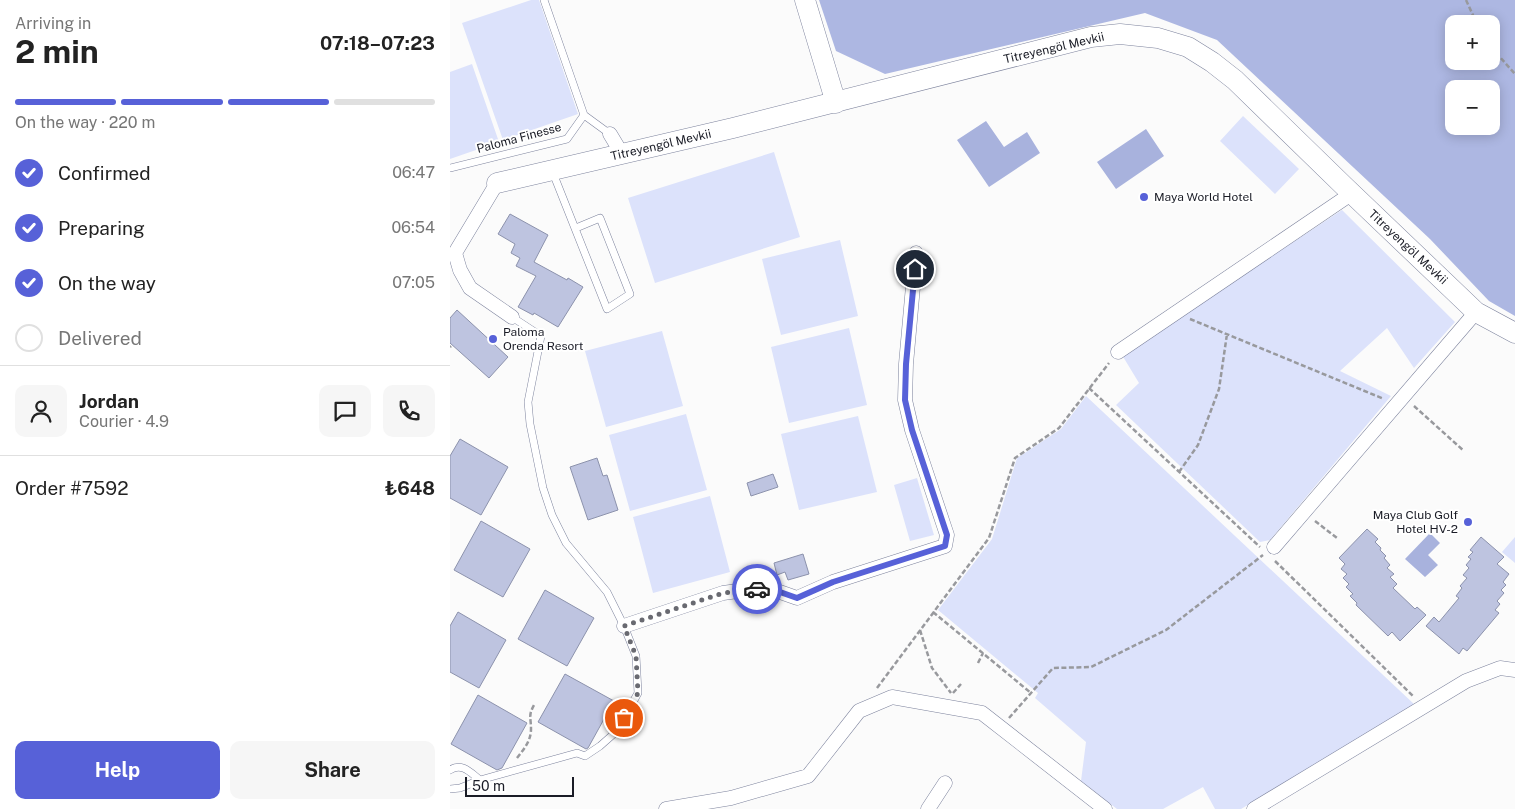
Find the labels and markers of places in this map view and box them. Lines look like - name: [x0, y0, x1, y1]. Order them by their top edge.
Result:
- place label: Maya World Hotel: [1154, 190, 1253, 204]
- marker: Maya World Hotel: [1138, 191, 1150, 203]
- pin: [894, 248, 936, 290]
- place label: Paloma Orenda Resort: [503, 325, 584, 353]
- marker: Paloma Orenda Resort: [487, 333, 499, 345]
- place label: Maya Club Golf Hotel HV-2: [1373, 508, 1458, 536]
- marker: Maya Club Golf Hotel HV-2: [1462, 516, 1474, 528]
- pin: [603, 697, 645, 739]

